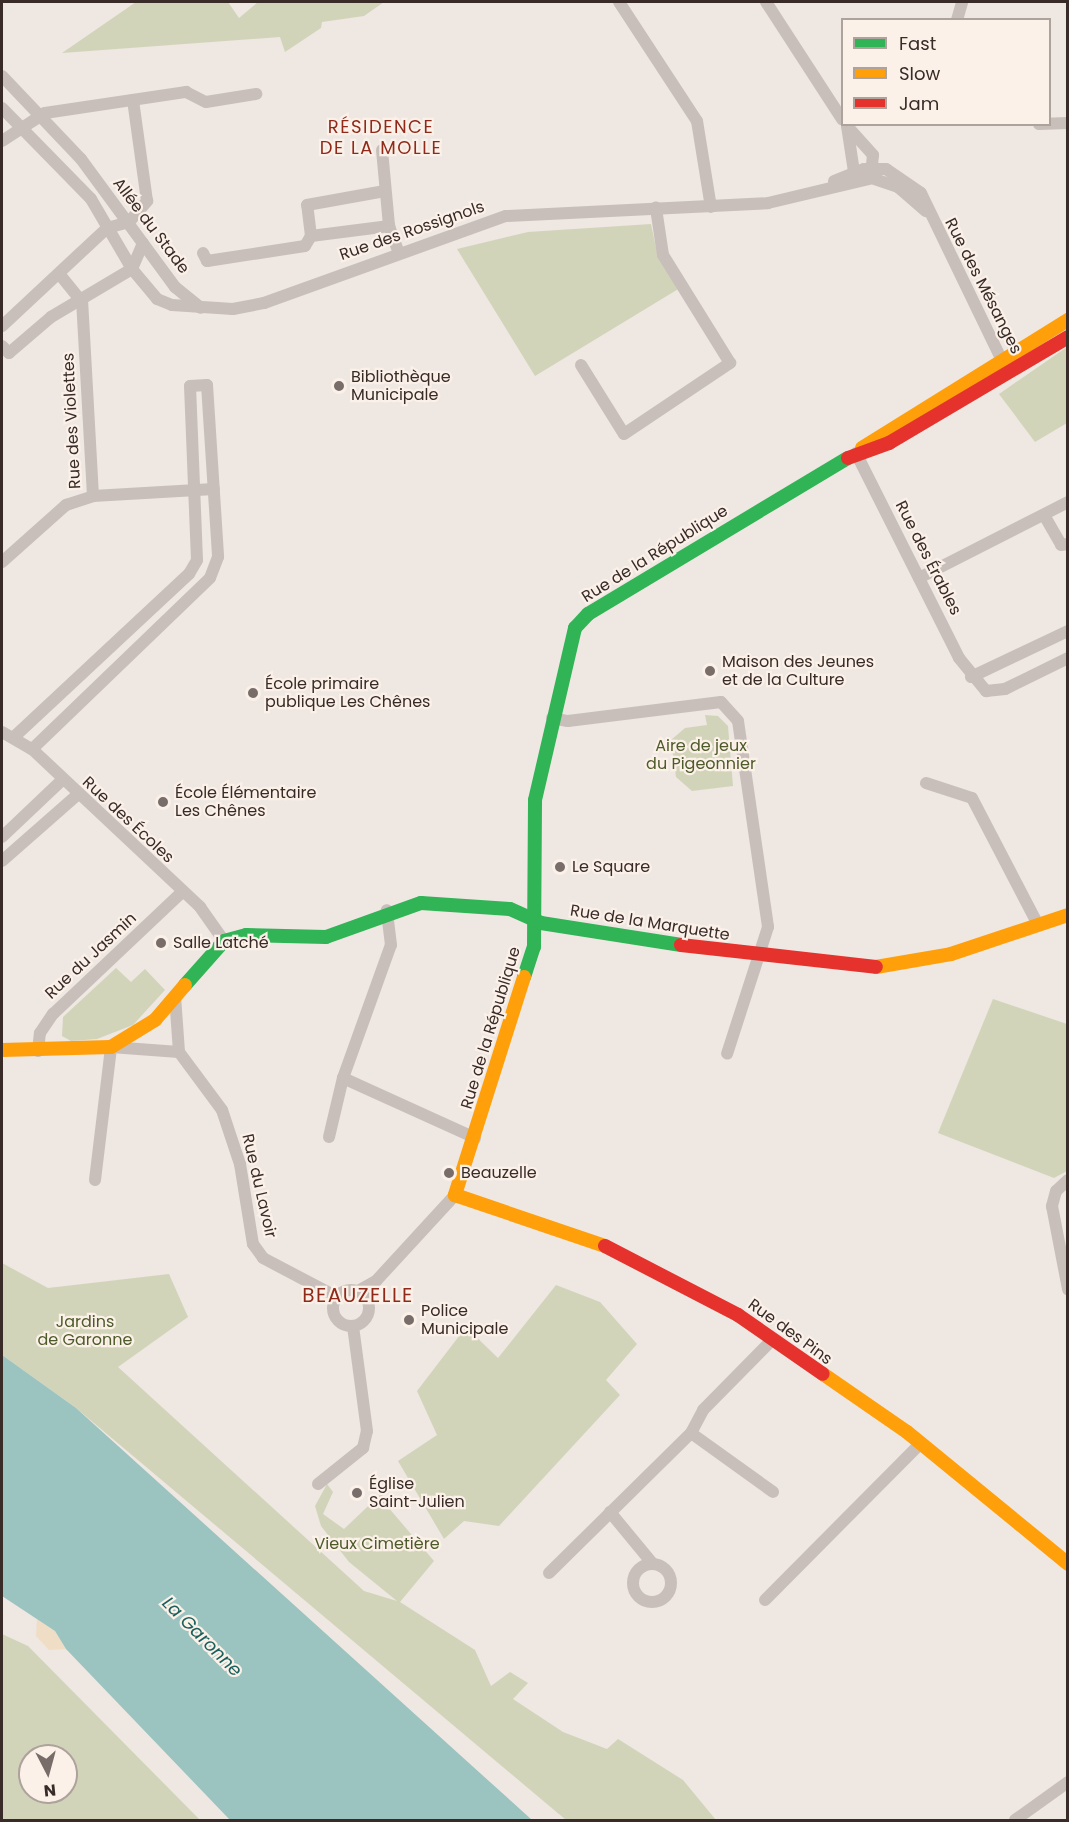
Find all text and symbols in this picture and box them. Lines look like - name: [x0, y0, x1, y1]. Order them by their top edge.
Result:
- legend: [841, 18, 1051, 126]
- text: Fast: [899, 31, 936, 56]
- text: Slow: [899, 61, 940, 86]
- text: Jam: [899, 91, 939, 116]
- district label: RÉSIDENCE DE LA MOLLE: [320, 117, 442, 160]
- street label: Allée du Stade: [109, 174, 193, 278]
- street label: Rue des Rossignols: [337, 197, 487, 265]
- street label: Rue des Mésanges: [940, 215, 1026, 357]
- street label: Rue des Violettes: [59, 352, 85, 490]
- place label: Bibliothèque Municipale: [351, 367, 451, 405]
- marker: Bibliothèque Municipale: [332, 379, 346, 393]
- street label: Rue des Érables: [891, 498, 965, 618]
- street label: Rue de la République: [578, 501, 732, 607]
- place label: Maison des Jeunes et de la Culture: [722, 652, 874, 690]
- marker: Maison des Jeunes et de la Culture: [703, 664, 717, 678]
- place label: École primaire publique Les Chênes: [265, 674, 430, 712]
- marker: École primaire publique Les Chênes: [246, 686, 260, 700]
- park label: Aire de jeux du Pigeonnier: [646, 736, 756, 774]
- street label: Rue des Écoles: [78, 773, 178, 867]
- place label: École Élémentaire Les Chênes: [175, 783, 316, 821]
- marker: École Élémentaire Les Chênes: [156, 795, 170, 809]
- place label: Le Square: [572, 857, 650, 877]
- marker: Le Square: [553, 860, 567, 874]
- street label: Rue de la Marquette: [569, 901, 731, 945]
- street label: Rue du Jasmin: [41, 909, 141, 1003]
- place label: Salle Latché: [173, 933, 269, 953]
- marker: Salle Latché: [154, 936, 168, 950]
- street label: Rue de la République: [457, 945, 525, 1111]
- street label: Rue du Lavoir: [238, 1132, 280, 1240]
- place label: Beauzelle: [461, 1163, 537, 1183]
- marker: Beauzelle: [442, 1166, 456, 1180]
- district label: BEAUZELLE: [302, 1283, 414, 1307]
- street label: Rue des Pins: [744, 1295, 836, 1369]
- place label: Police Municipale: [421, 1301, 508, 1339]
- park label: Jardins de Garonne: [38, 1312, 132, 1350]
- marker: Police Municipale: [402, 1313, 416, 1327]
- place label: Église Saint-Julien: [369, 1474, 465, 1512]
- marker: Église Saint-Julien: [350, 1486, 364, 1500]
- park label: Vieux Cimetière: [314, 1534, 440, 1554]
- water label: La Garonne: [158, 1593, 246, 1681]
- north arrow: [18, 1744, 78, 1804]
- text: N: [43, 1778, 57, 1802]

